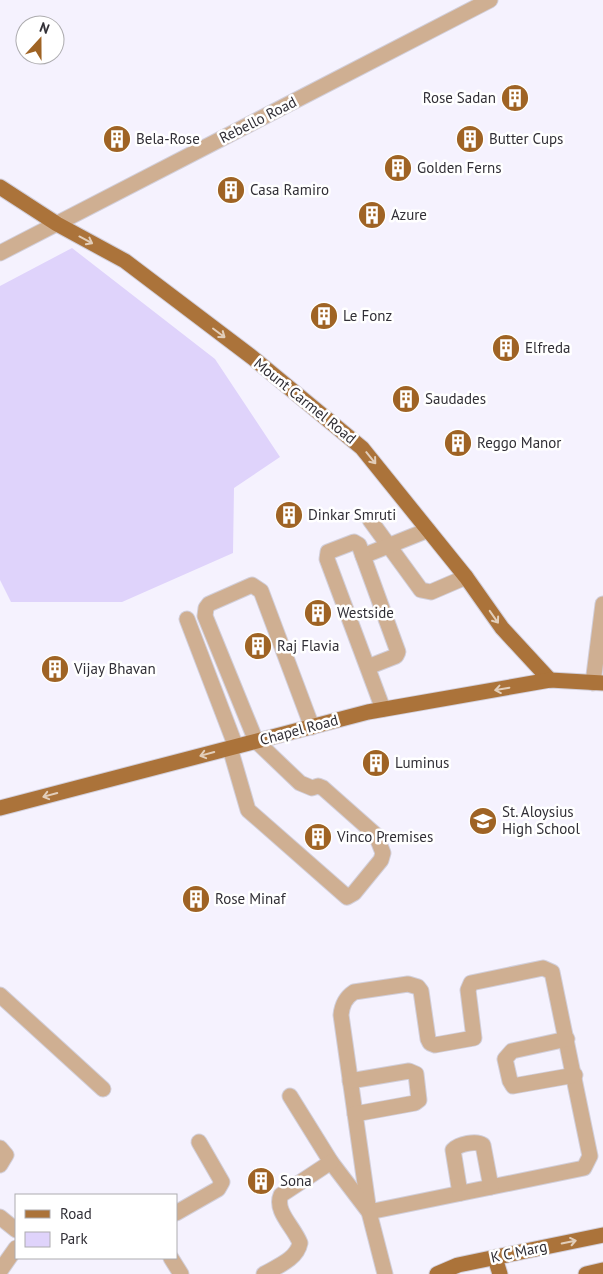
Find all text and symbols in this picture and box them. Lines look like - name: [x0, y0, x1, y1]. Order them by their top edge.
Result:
- north arrow: [15, 15, 65, 65]
- text: N: [37, 18, 52, 38]
- building icon: Rose Sadan: [500, 83, 530, 113]
- place label: Rose Sadan: [423, 88, 496, 107]
- street label: Rebello Road: [216, 92, 300, 147]
- building icon: Bela-Rose: [102, 124, 132, 154]
- building icon: Butter Cups: [455, 124, 485, 154]
- place label: Bela-Rose: [136, 129, 200, 148]
- place label: Butter Cups: [489, 129, 563, 148]
- building icon: Golden Ferns: [383, 153, 413, 183]
- place label: Golden Ferns: [417, 158, 502, 177]
- building icon: Casa Ramiro: [216, 175, 246, 205]
- place label: Casa Ramiro: [250, 180, 329, 199]
- building icon: Azure: [357, 200, 387, 230]
- place label: Azure: [391, 205, 427, 224]
- one-way arrow: [78, 236, 93, 245]
- building icon: Le Fonz: [309, 301, 339, 331]
- place label: Le Fonz: [343, 306, 392, 325]
- one-way arrow: [212, 327, 225, 338]
- building icon: Elfreda: [491, 333, 521, 363]
- place label: Elfreda: [525, 338, 570, 357]
- street label: Mount Carmel Road: [250, 354, 360, 448]
- building icon: Saudades: [391, 384, 421, 414]
- place label: Saudades: [425, 389, 486, 408]
- building icon: Reggo Manor: [443, 428, 473, 458]
- place label: Reggo Manor: [477, 433, 561, 452]
- one-way arrow: [365, 452, 376, 465]
- building icon: Dinkar Smruti: [274, 500, 304, 530]
- place label: Dinkar Smruti: [308, 505, 396, 524]
- building icon: Westside: [303, 598, 333, 628]
- place label: Westside: [337, 603, 394, 622]
- one-way arrow: [489, 610, 499, 624]
- building icon: Raj Flavia: [243, 631, 273, 661]
- place label: Raj Flavia: [277, 636, 340, 655]
- building icon: Vijay Bhavan: [40, 654, 70, 684]
- place label: Vijay Bhavan: [73, 659, 156, 678]
- one-way arrow: [495, 684, 511, 694]
- street label: Chapel Road: [258, 710, 340, 749]
- building icon: Luminus: [361, 748, 391, 778]
- one-way arrow: [200, 750, 216, 759]
- place label: Luminus: [395, 753, 449, 772]
- one-way arrow: [42, 791, 58, 800]
- place label: St. Aloysius High School: [502, 802, 580, 838]
- school or university icon: St. Aloysius High School: [468, 806, 498, 836]
- building icon: Vinco Premises: [303, 822, 333, 852]
- place label: Vinco Premises: [336, 827, 433, 846]
- building icon: Rose Minaf: [181, 884, 211, 914]
- place label: Rose Minaf: [215, 889, 287, 908]
- building icon: Sona: [246, 1166, 276, 1196]
- place label: Sona: [280, 1171, 312, 1190]
- legend: [15, 1194, 178, 1259]
- text: Road: [60, 1204, 92, 1223]
- text: Park: [60, 1229, 88, 1248]
- street label: K C Marg: [489, 1236, 549, 1267]
- one-way arrow: [560, 1237, 576, 1246]

